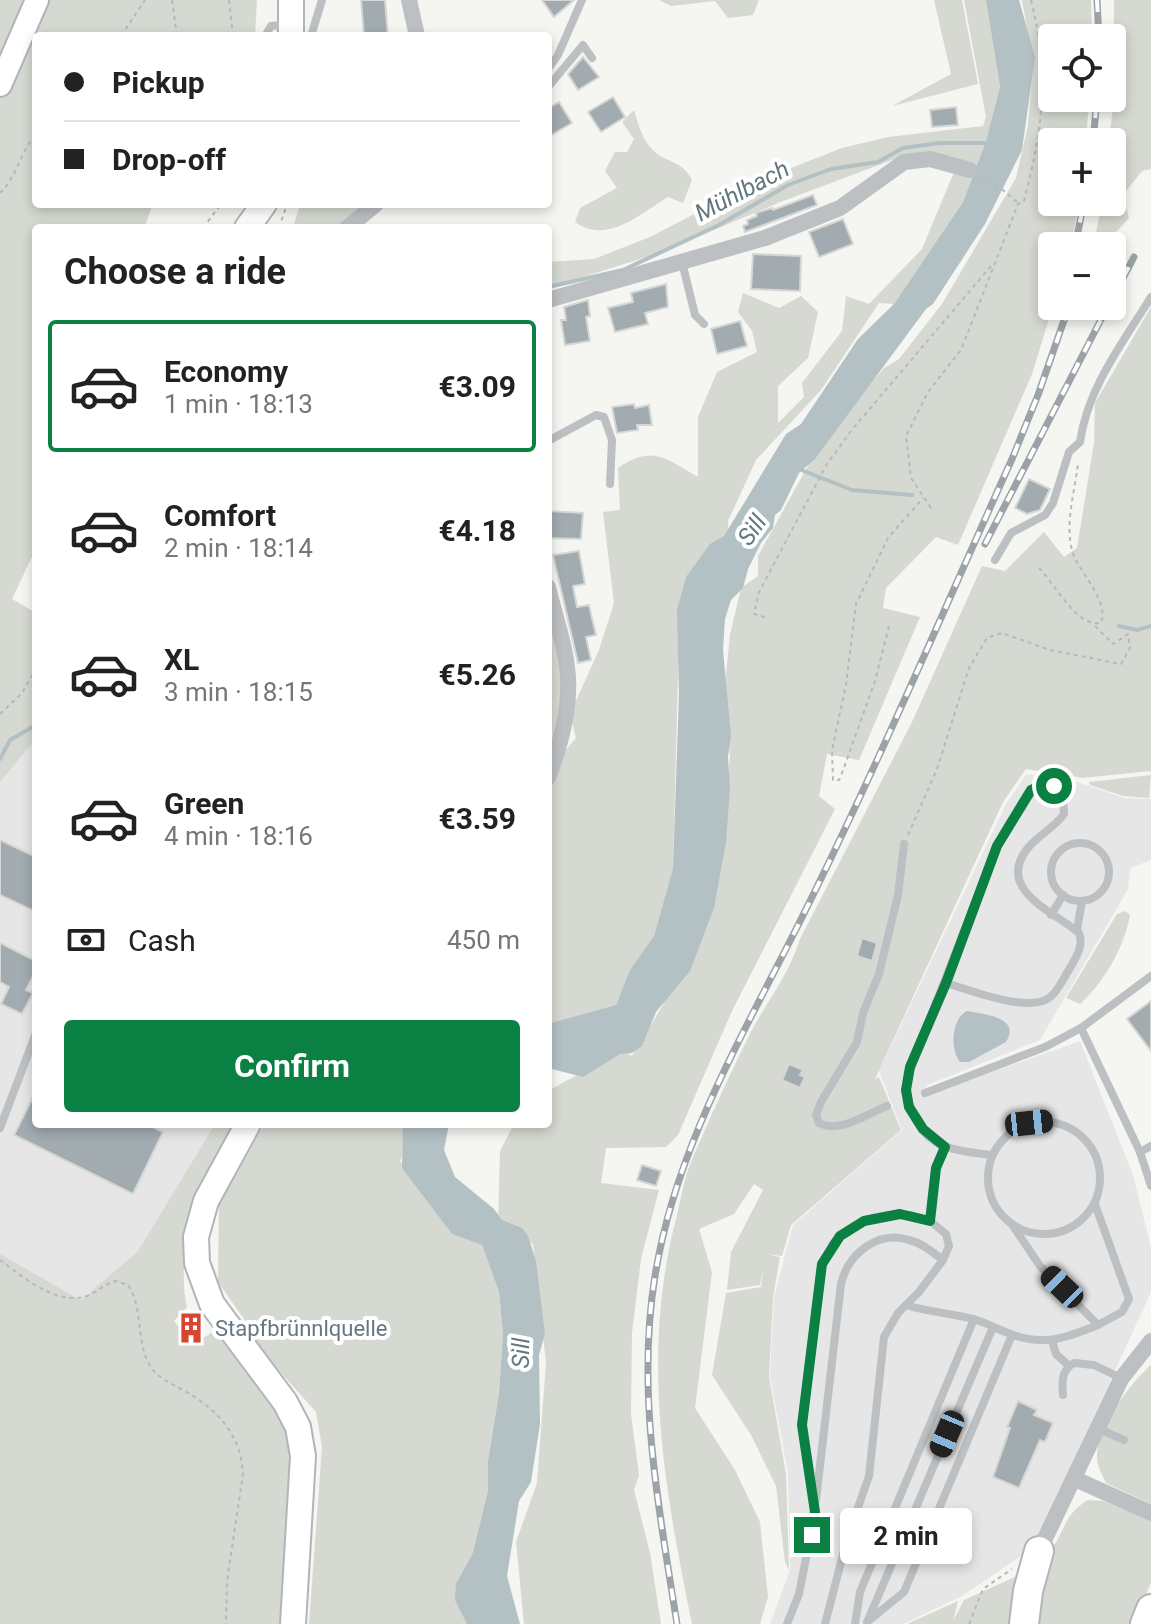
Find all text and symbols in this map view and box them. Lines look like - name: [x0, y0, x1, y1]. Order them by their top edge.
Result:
- map controls: [1038, 24, 1126, 320]
- button: locate: [1038, 24, 1126, 112]
- text: Pickup: [112, 65, 205, 100]
- button: +: [1038, 128, 1126, 216]
- text: Drop-off: [112, 142, 226, 177]
- water label: Mühlbach: [690, 155, 794, 227]
- button: −: [1038, 232, 1126, 320]
- text: Choose a ride: [64, 251, 286, 293]
- icon: car: [68, 350, 140, 422]
- text: Economy: [164, 354, 288, 389]
- text: €3.09: [438, 369, 516, 404]
- text: 1 min · 18:13: [164, 389, 313, 419]
- icon: car: [68, 494, 140, 566]
- text: Comfort: [164, 498, 276, 533]
- water label: Sill: [732, 509, 772, 551]
- text: €4.18: [438, 513, 516, 548]
- text: 2 min · 18:14: [164, 533, 313, 563]
- icon: car: [68, 638, 140, 710]
- text: XL: [164, 642, 199, 677]
- text: €5.26: [438, 657, 516, 692]
- text: 3 min · 18:15: [164, 677, 313, 707]
- route start: [1036, 768, 1072, 804]
- icon: car: [68, 782, 140, 854]
- text: Green: [164, 786, 244, 821]
- text: €3.59: [438, 801, 516, 836]
- text: 4 min · 18:16: [164, 821, 313, 851]
- icon: cash: [64, 918, 108, 962]
- text: Cash: [128, 923, 196, 958]
- text: 450 m: [447, 925, 520, 955]
- button: Confirm: [64, 1020, 520, 1112]
- car: [1004, 1109, 1054, 1137]
- car: [1036, 1262, 1088, 1312]
- building icon: Stapfbrünnlquelle: [174, 1311, 208, 1345]
- place label: Stapfbrünnlquelle: [215, 1316, 387, 1341]
- water label: Sill: [507, 1337, 535, 1369]
- car: [927, 1407, 967, 1461]
- callout: 2 min: [840, 1507, 972, 1563]
- route end: [794, 1517, 830, 1553]
- text: 2 min: [873, 1521, 939, 1551]

